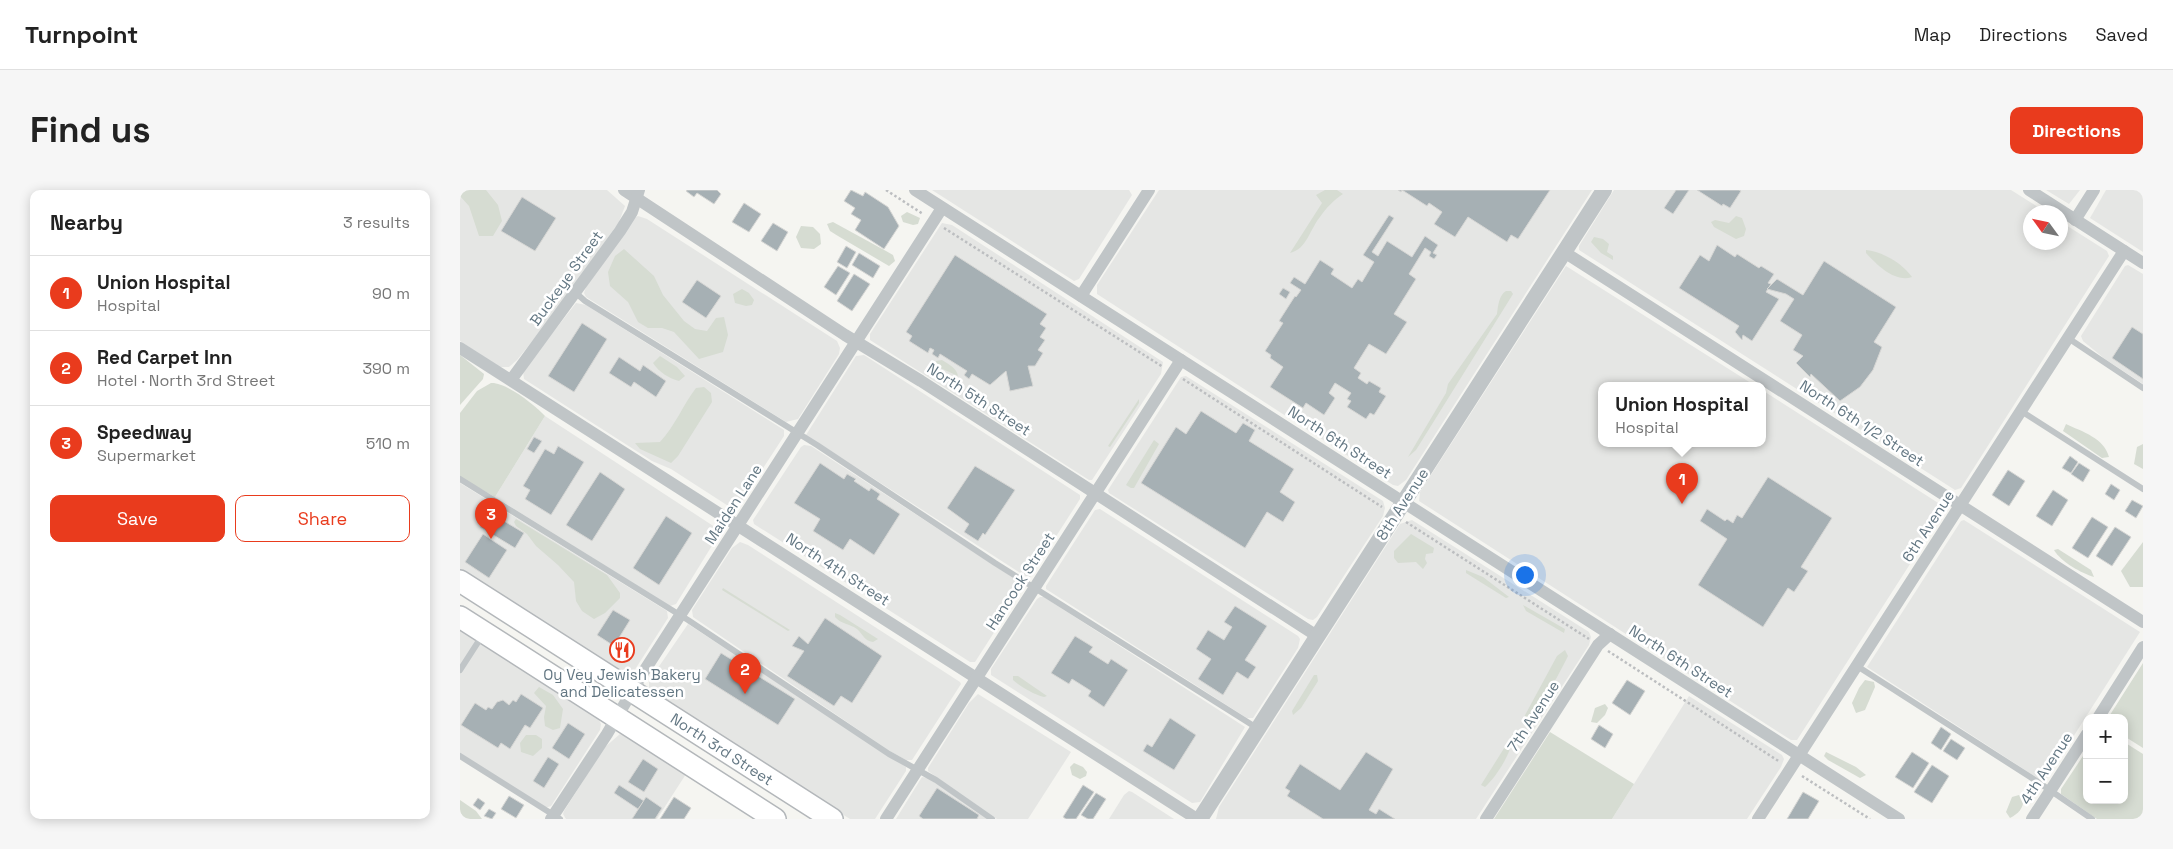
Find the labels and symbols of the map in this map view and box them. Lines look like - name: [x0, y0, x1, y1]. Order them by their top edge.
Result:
- north arrow: [2023, 205, 2068, 250]
- street label: Buckeye Street: [525, 227, 607, 329]
- street label: North 5th Street: [924, 358, 1034, 440]
- street label: North 6th 1/2 Street: [1796, 376, 1928, 470]
- street label: North 6th Street: [1285, 401, 1395, 483]
- street label: Maiden Lane: [700, 460, 766, 548]
- pin: 1: [1666, 463, 1698, 504]
- street label: 8th Avenue: [1372, 464, 1432, 544]
- street label: 6th Avenue: [1898, 486, 1958, 566]
- pin: 3: [475, 498, 507, 539]
- street label: North 4th Street: [783, 528, 894, 610]
- street label: Hancock Street: [981, 529, 1059, 633]
- your location: [1512, 562, 1538, 588]
- street label: North 6th Street: [1626, 620, 1736, 702]
- restaurant icon: Oy Vey Jewish Bakery and Delicatessen: [609, 637, 635, 663]
- pin: 2: [729, 653, 761, 694]
- place label: Oy Vey Jewish Bakery and Delicatessen: [543, 665, 701, 701]
- street label: 7th Avenue: [1503, 677, 1563, 755]
- street label: North 3rd Street: [667, 709, 777, 789]
- street label: 4th Avenue: [2016, 728, 2076, 808]

